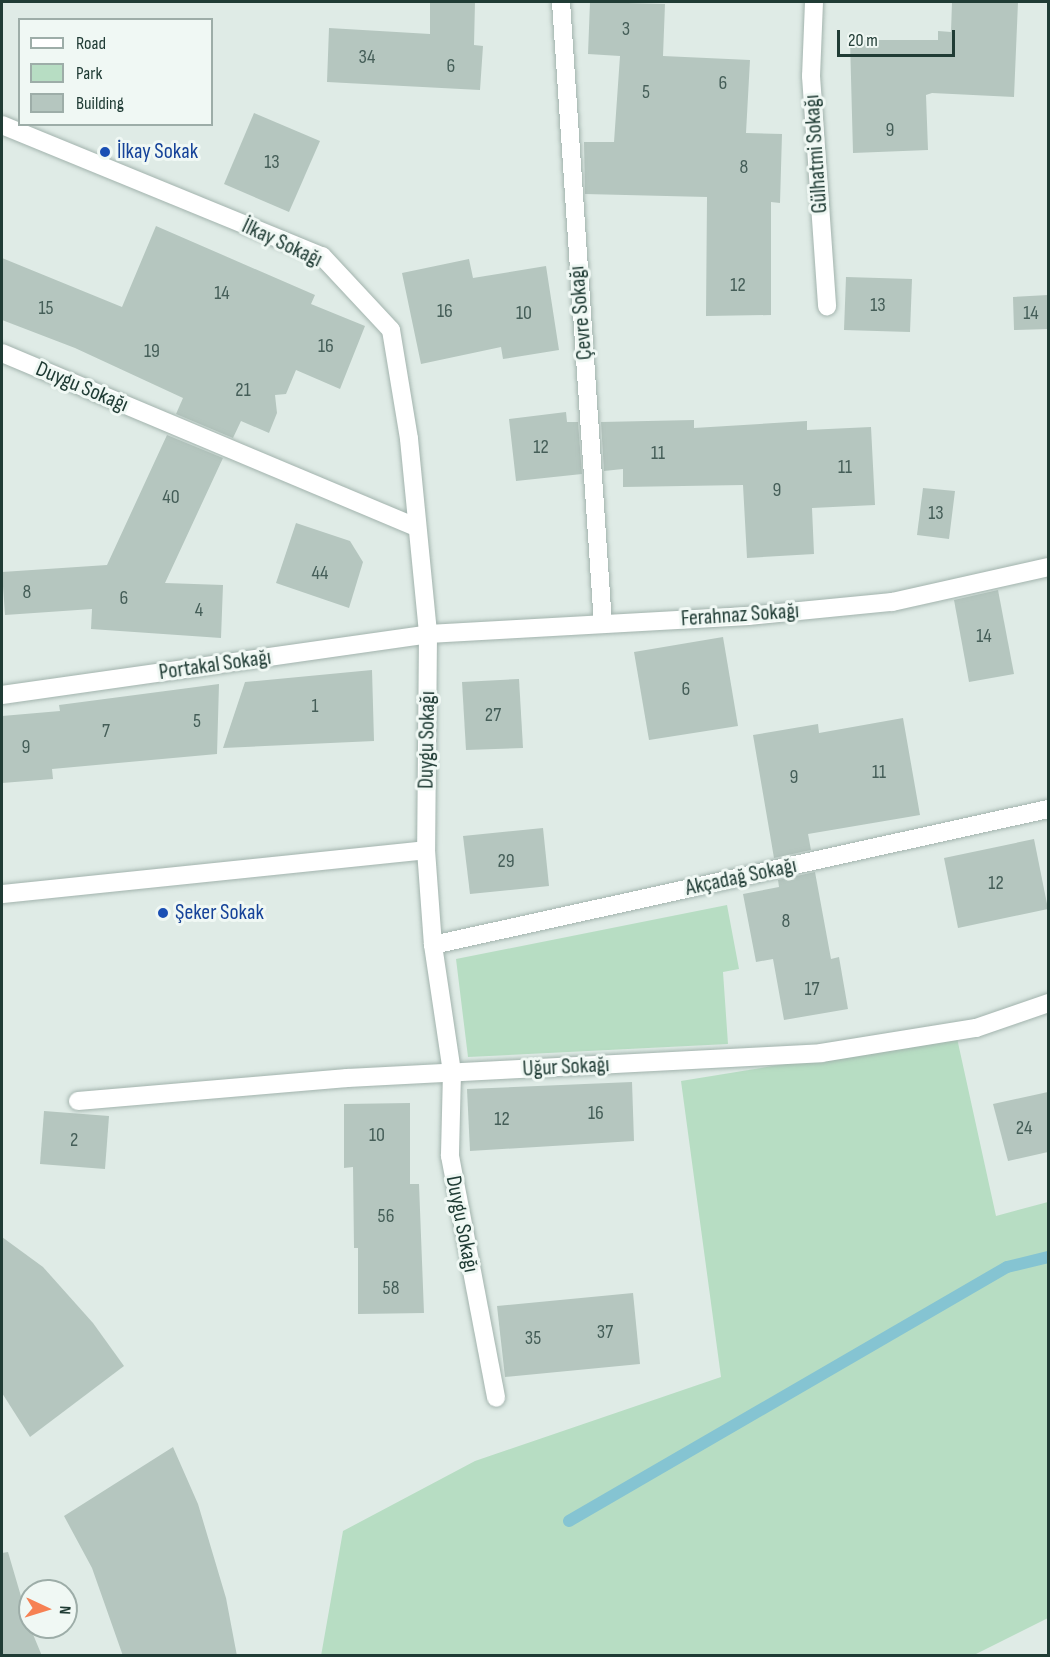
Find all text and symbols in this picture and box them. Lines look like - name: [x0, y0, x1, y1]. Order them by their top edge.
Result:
- house number: 3: [622, 17, 630, 41]
- legend: [18, 18, 213, 126]
- scale bar: [840, 18, 958, 56]
- text: 20 m: [848, 30, 878, 51]
- text: Road: [76, 33, 106, 54]
- house number: 34: [359, 45, 375, 69]
- house number: 6: [447, 54, 455, 78]
- text: Park: [76, 63, 102, 84]
- house number: 6: [719, 71, 727, 95]
- house number: 5: [642, 80, 650, 104]
- text: Building: [76, 93, 124, 114]
- street label: Gülhatmi Sokağı: [799, 94, 833, 214]
- house number: 9: [886, 118, 894, 142]
- place label: İlkay Sokak: [117, 139, 198, 165]
- marker: İlkay Sokak: [98, 145, 112, 159]
- house number: 13: [264, 150, 280, 174]
- house number: 8: [740, 155, 748, 179]
- street label: İlkay Sokağı: [238, 213, 326, 273]
- street label: Çevre Sokağı: [564, 265, 598, 361]
- house number: 12: [730, 273, 746, 297]
- house number: 14: [214, 281, 230, 305]
- house number: 13: [870, 293, 886, 317]
- house number: 15: [38, 296, 54, 320]
- house number: 16: [437, 299, 453, 323]
- house number: 10: [516, 301, 532, 325]
- house number: 14: [1023, 301, 1039, 325]
- house number: 16: [318, 334, 334, 358]
- house number: 19: [144, 339, 160, 363]
- street label: Duygu Sokağı: [32, 356, 132, 418]
- house number: 21: [235, 378, 251, 402]
- house number: 12: [533, 435, 549, 459]
- house number: 11: [651, 441, 665, 465]
- house number: 11: [838, 455, 852, 479]
- house number: 9: [773, 478, 781, 502]
- house number: 40: [162, 485, 180, 509]
- house number: 13: [928, 501, 944, 525]
- house number: 44: [312, 561, 328, 585]
- house number: 8: [23, 580, 31, 604]
- house number: 6: [120, 586, 128, 610]
- house number: 4: [195, 598, 203, 622]
- street label: Ferahnaz Sokağı: [680, 598, 800, 632]
- house number: 14: [976, 624, 992, 648]
- street label: Portakal Sokağı: [157, 644, 273, 686]
- house number: 6: [682, 677, 690, 701]
- street label: Duygu Sokağı: [413, 691, 441, 789]
- house number: 1: [312, 694, 318, 718]
- house number: 27: [485, 703, 501, 727]
- house number: 5: [193, 709, 201, 733]
- house number: 7: [102, 719, 110, 743]
- house number: 9: [22, 735, 30, 759]
- house number: 11: [872, 760, 886, 784]
- house number: 9: [790, 765, 798, 789]
- house number: 29: [497, 849, 515, 873]
- street label: Akçadağ Sokağı: [683, 852, 799, 902]
- house number: 12: [988, 871, 1004, 895]
- place label: Şeker Sokak: [175, 900, 264, 926]
- marker: Şeker Sokak: [156, 906, 170, 920]
- house number: 8: [782, 909, 790, 933]
- house number: 17: [805, 977, 819, 1001]
- street label: Uğur Sokağı: [522, 1052, 610, 1082]
- house number: 16: [588, 1101, 604, 1125]
- house number: 12: [494, 1107, 510, 1131]
- house number: 24: [1016, 1116, 1032, 1140]
- house number: 10: [369, 1123, 385, 1147]
- house number: 2: [70, 1128, 78, 1152]
- street label: Duygu Sokağı: [440, 1174, 484, 1274]
- house number: 56: [378, 1204, 394, 1228]
- house number: 58: [383, 1276, 399, 1300]
- house number: 37: [597, 1320, 613, 1344]
- house number: 35: [525, 1326, 541, 1350]
- north arrow: [18, 1579, 78, 1639]
- text: N: [55, 1605, 74, 1615]

